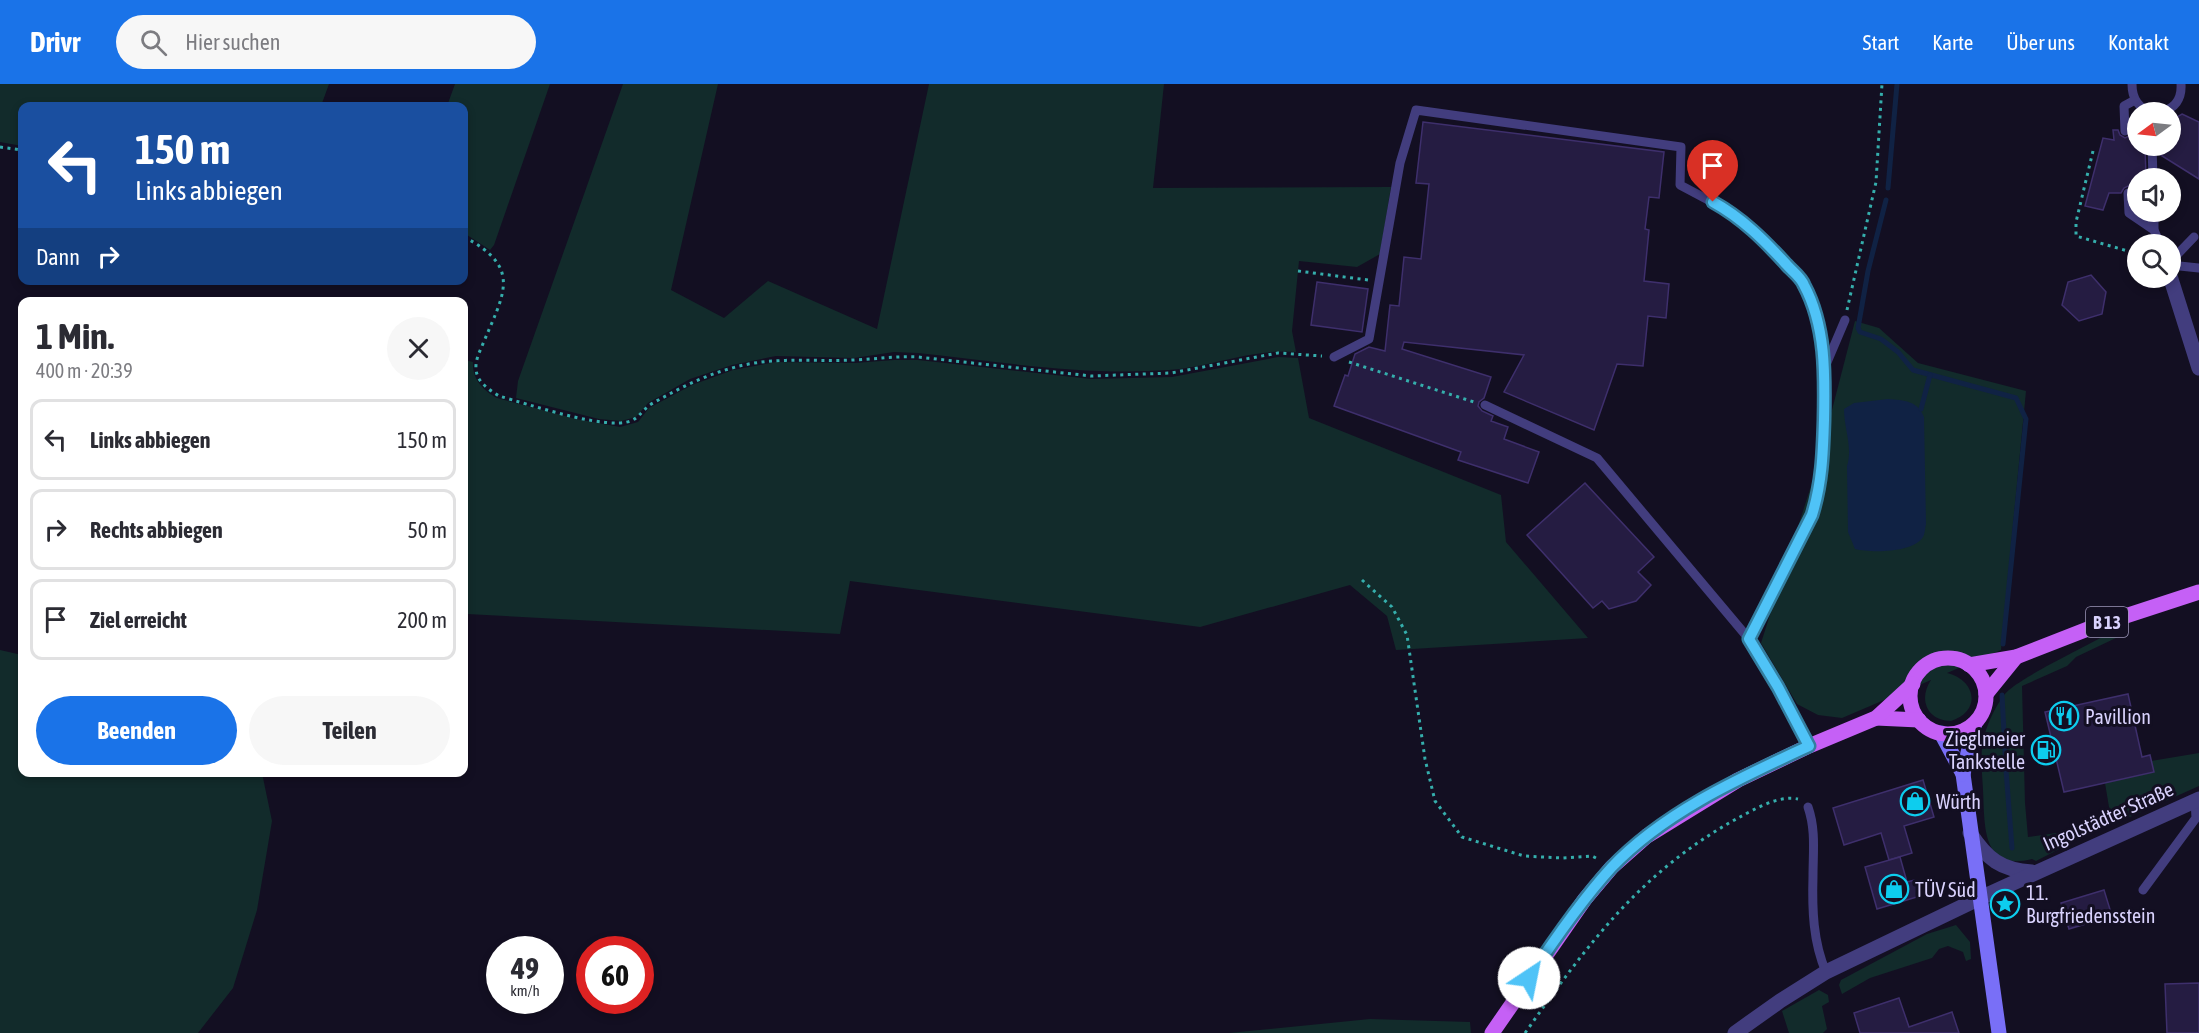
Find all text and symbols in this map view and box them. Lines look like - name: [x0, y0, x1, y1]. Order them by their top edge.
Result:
- search box: [116, 15, 536, 69]
- text: Drivr: [30, 26, 80, 58]
- icon: search: [137, 26, 170, 59]
- text: Hier suchen: [185, 29, 280, 55]
- text: Start: [1863, 30, 1899, 54]
- text: Karte: [1932, 30, 1973, 54]
- text: Über uns: [2006, 30, 2075, 54]
- text: Kontakt: [2108, 30, 2169, 54]
- north arrow: [2127, 102, 2181, 156]
- map controls: [2127, 102, 2181, 288]
- text: 150 m: [135, 125, 230, 173]
- icon: left: [36, 126, 114, 204]
- pin: [1687, 140, 1738, 202]
- icon: arrive: [1696, 149, 1729, 182]
- button: sound: [2127, 168, 2181, 222]
- text: Links abbiegen: [135, 175, 283, 206]
- button: search: [2127, 234, 2181, 288]
- icon: right: [92, 240, 125, 273]
- text: Dann: [36, 244, 80, 270]
- text: 1 Min.: [36, 315, 114, 357]
- button: close: [387, 317, 450, 380]
- text: 400 m · 20:39: [36, 359, 133, 382]
- icon: left: [39, 423, 72, 456]
- text: Links abbiegen: [90, 427, 211, 453]
- text: 150 m: [397, 427, 447, 453]
- icon: right: [39, 513, 72, 546]
- text: Rechts abbiegen: [90, 517, 223, 543]
- text: 50 m: [407, 517, 447, 543]
- icon: arrive: [39, 603, 72, 636]
- text: Ziel erreicht: [90, 607, 187, 633]
- text: 200 m: [397, 607, 447, 633]
- road number: B 13: [2086, 607, 2128, 637]
- button: Beenden: [36, 696, 237, 765]
- button: Teilen: [249, 696, 450, 765]
- restaurant icon: Pavillion: [2048, 700, 2080, 732]
- place label: Pavillion: [2085, 705, 2151, 728]
- place label: Zieglmeier Tankstelle: [1945, 727, 2026, 773]
- fuel station icon: Zieglmeier Tankstelle: [2030, 734, 2062, 766]
- street label: Ingolstädter Straße: [2039, 777, 2177, 855]
- shop icon: Würth: [1899, 785, 1931, 817]
- place label: Würth: [1936, 790, 1981, 813]
- shop icon: TÜV Süd: [1878, 873, 1910, 905]
- place label: TÜV Süd: [1915, 878, 1976, 901]
- place label: 11. Burgfriedensstein: [2026, 881, 2155, 927]
- place icon: 11. Burgfriedensstein: [1989, 888, 2021, 920]
- speed limit sign: 60: [576, 936, 654, 1014]
- position arrow: [1497, 946, 1561, 1010]
- text: 49: [511, 951, 539, 985]
- text: km/h: [510, 982, 540, 999]

